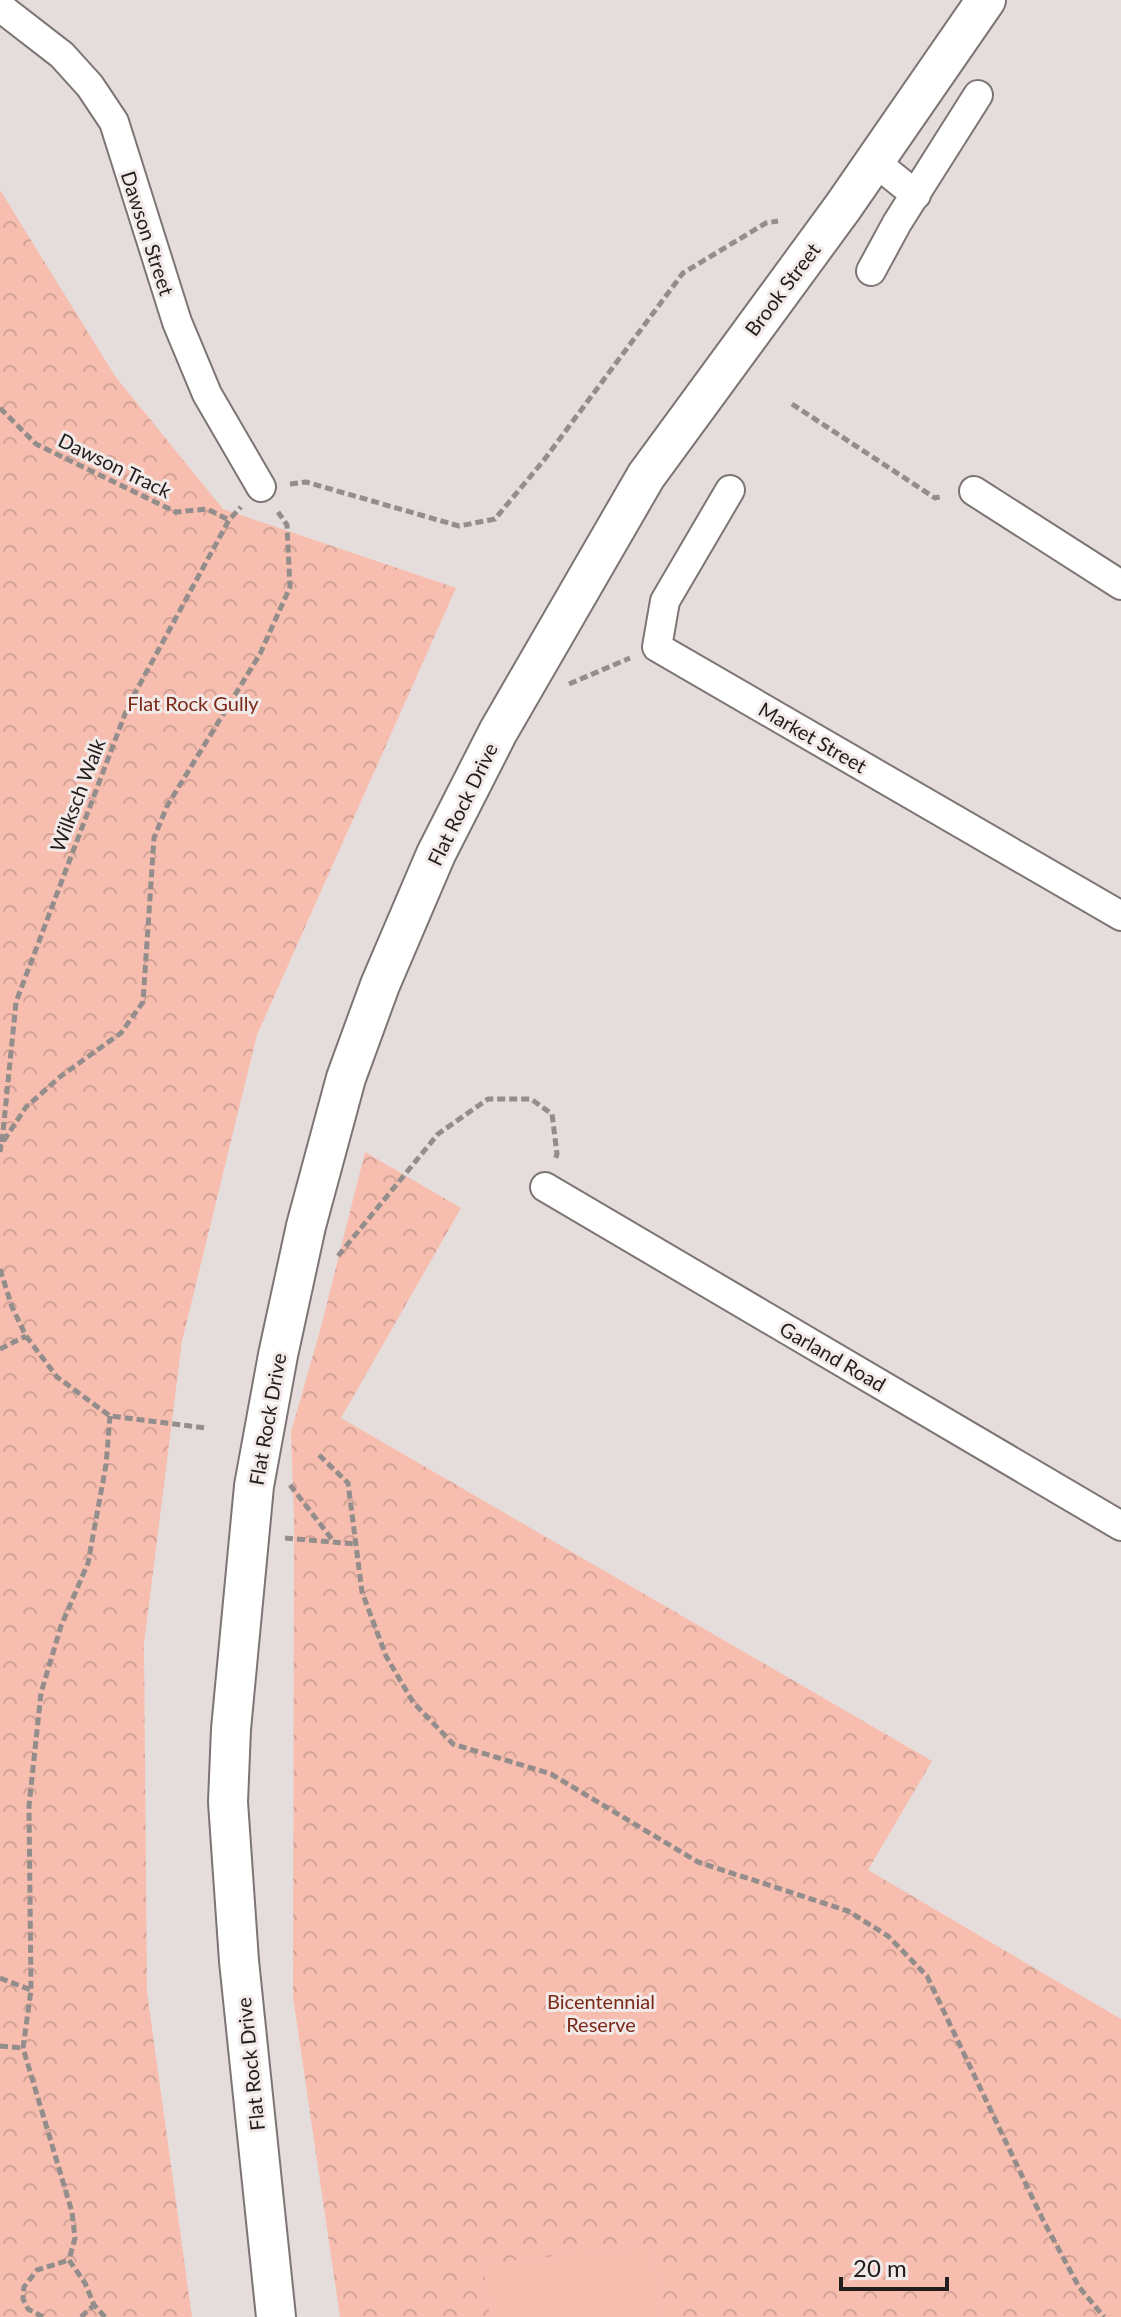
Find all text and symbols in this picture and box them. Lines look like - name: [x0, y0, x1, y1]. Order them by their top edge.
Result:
- street label: Dawson Street: [117, 168, 179, 298]
- street label: Brook Street: [739, 238, 825, 340]
- street label: Dawson Track: [55, 427, 176, 503]
- park label: Flat Rock Gully: [127, 691, 259, 715]
- street label: Market Street: [755, 696, 871, 778]
- street label: Wilksch Walk: [44, 734, 110, 855]
- street label: Flat Rock Drive: [422, 739, 502, 869]
- street label: Garland Road: [776, 1316, 890, 1396]
- street label: Flat Rock Drive: [244, 1351, 290, 1487]
- park label: Bicentennial Reserve: [547, 1989, 655, 2036]
- street label: Flat Rock Drive: [231, 1996, 269, 2132]
- scale bar: [841, 2241, 947, 2291]
- text: 20 m: [853, 2253, 907, 2282]

